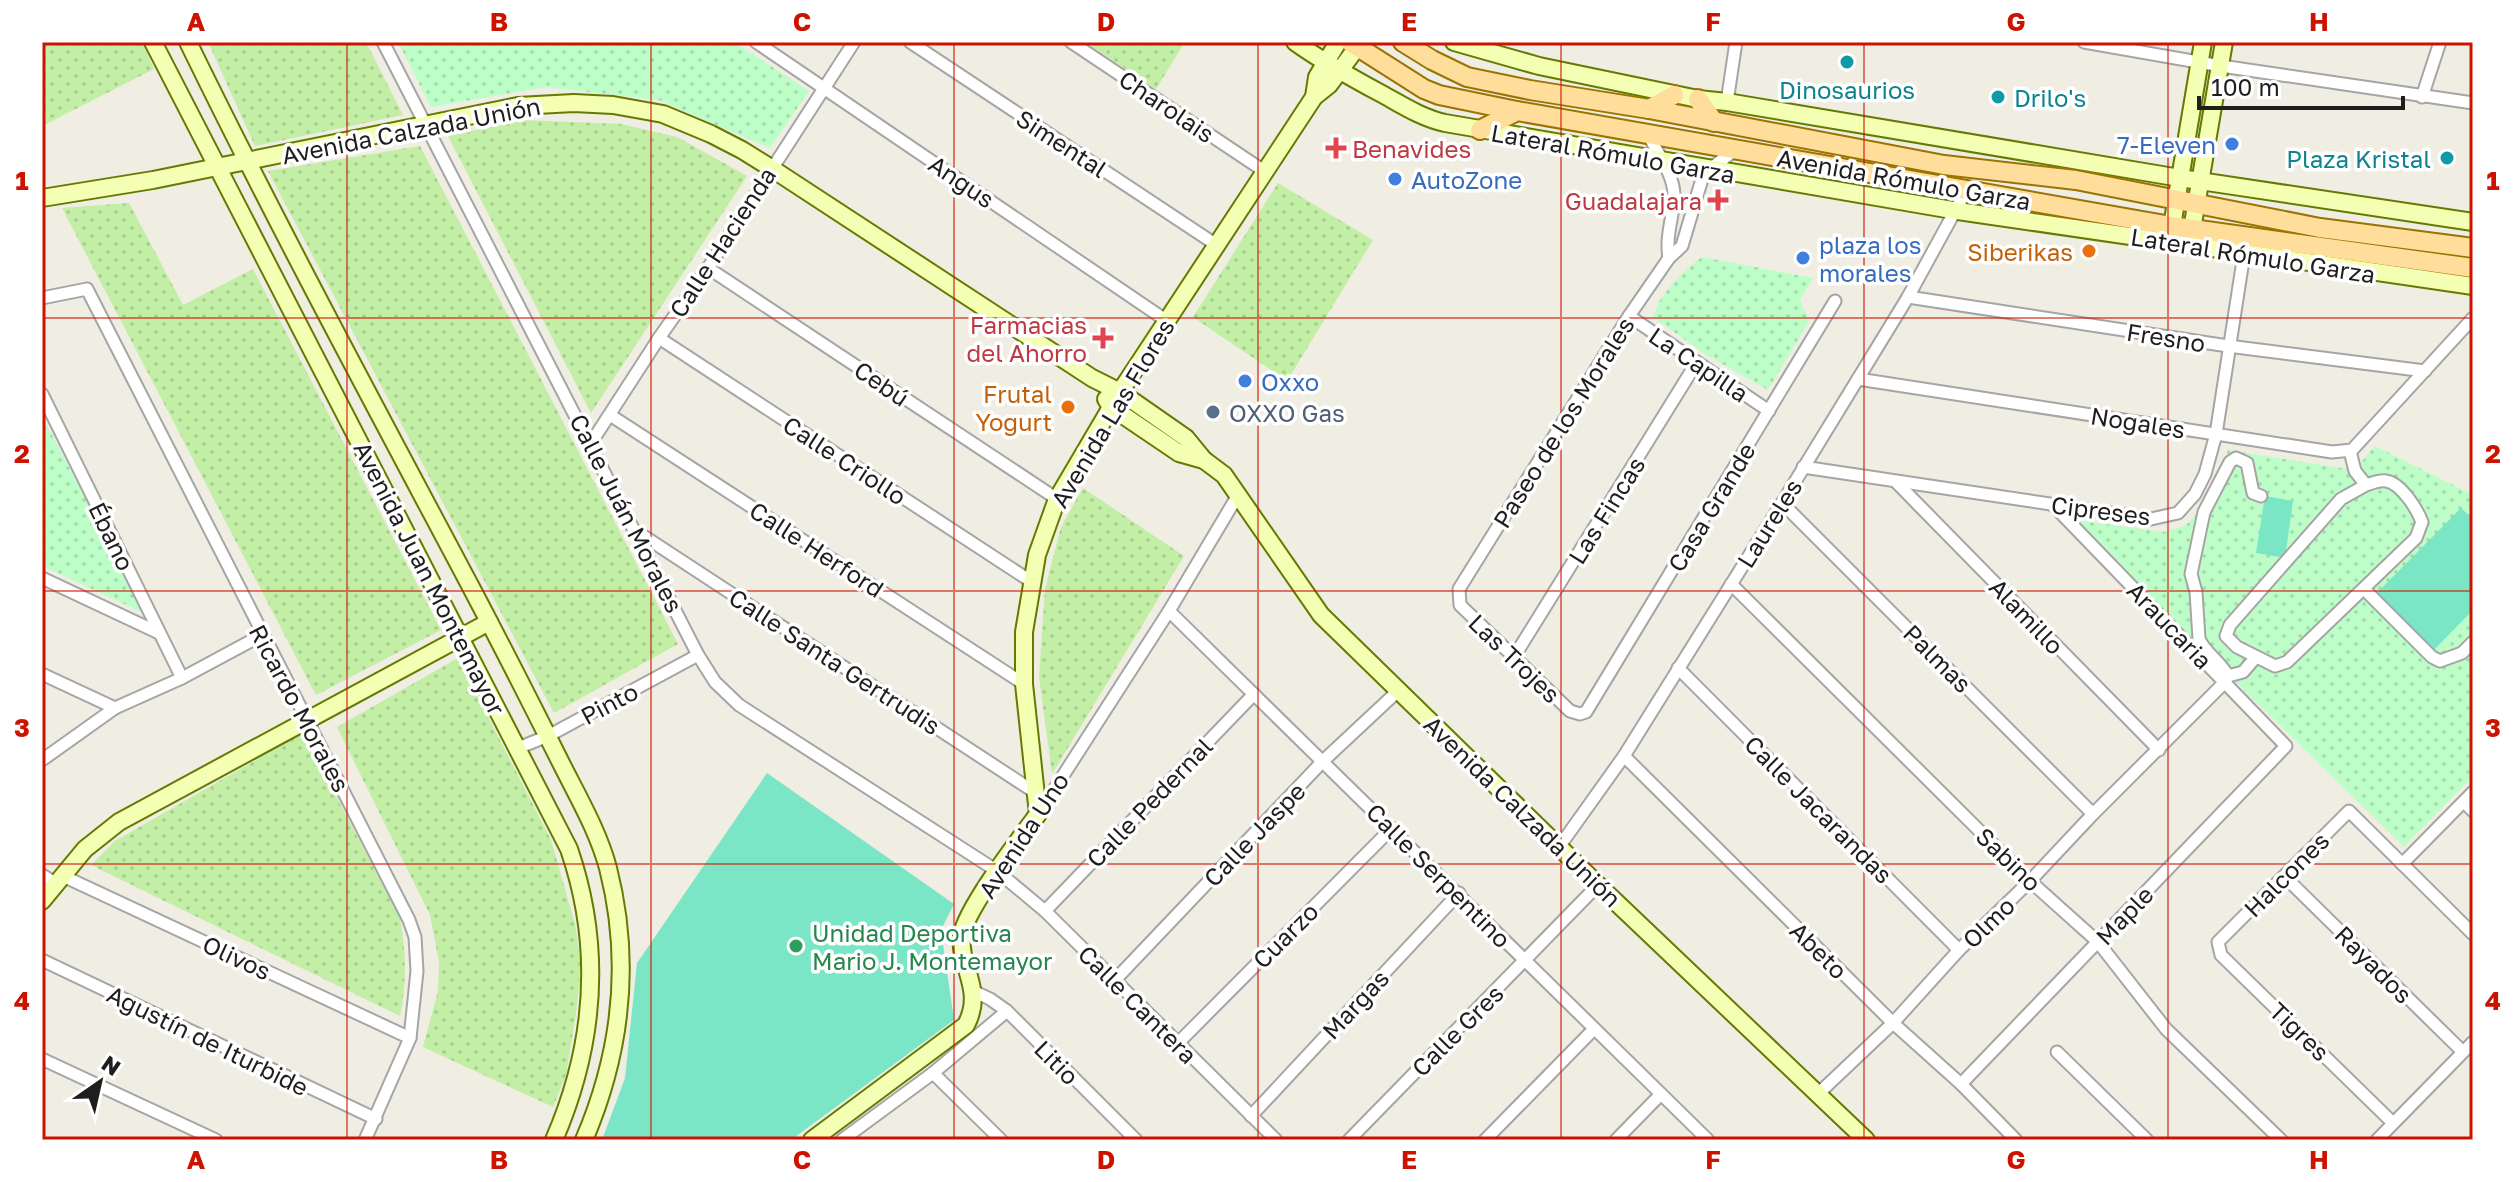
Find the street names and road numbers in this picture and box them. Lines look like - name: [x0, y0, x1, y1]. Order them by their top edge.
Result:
- street label: Charolais: [1114, 64, 1220, 148]
- street label: Avenida Calzada Unión: [279, 91, 543, 169]
- street label: Simental: [1011, 103, 1113, 183]
- street label: Lateral Rómulo Garza: [1489, 117, 1737, 189]
- street label: Avenida Rómulo Garza: [1775, 142, 2033, 216]
- street label: Angus: [924, 149, 1000, 213]
- street label: Calle Hacienda: [663, 161, 781, 323]
- street label: Lateral Rómulo Garza: [2129, 221, 2377, 289]
- street label: Paseo de los Morales: [1486, 311, 1640, 533]
- street label: Avenida Las Flores: [1044, 313, 1180, 513]
- street label: Fresno: [2125, 316, 2207, 358]
- street label: La Capilla: [1644, 320, 1754, 408]
- street label: Cebú: [849, 354, 915, 412]
- street label: Nogales: [2089, 400, 2187, 444]
- street label: Calle Juán Morales: [564, 409, 690, 617]
- street label: Calle Criollo: [778, 409, 912, 511]
- street label: Avenida Juan Montemayor: [348, 436, 512, 720]
- street label: Casa Grande: [1661, 437, 1761, 577]
- street label: Las Fincas: [1562, 451, 1650, 569]
- street label: Laureles: [1730, 473, 1808, 573]
- street label: Cipreses: [2050, 490, 2152, 530]
- street label: Calle Herford: [745, 495, 889, 603]
- street label: Ébano: [83, 497, 141, 575]
- street label: Alamillo: [1984, 572, 2070, 660]
- street label: Araucaria: [2122, 576, 2218, 674]
- street label: Calle Santa Gertrudis: [724, 582, 946, 740]
- street label: Las Trojes: [1463, 607, 1567, 709]
- street label: Palmas: [1898, 618, 1978, 698]
- street label: Ricardo Morales: [244, 619, 356, 797]
- street label: Pinto: [575, 676, 643, 730]
- street label: Avenida Calzada Unión: [1418, 709, 1628, 913]
- street label: Calle Jacarandas: [1739, 729, 1899, 889]
- street label: Calle Pedernal: [1080, 731, 1218, 873]
- street label: Avenida Uno: [972, 767, 1074, 903]
- street label: Calle Jaspe: [1197, 776, 1311, 892]
- street label: Calle Serpentino: [1361, 797, 1517, 953]
- street label: Sabino: [1970, 821, 2048, 897]
- street label: Halcones: [2238, 826, 2334, 922]
- street label: Maple: [2089, 880, 2159, 950]
- street label: Olmo: [1956, 890, 2020, 954]
- street label: Cuarzo: [1246, 896, 1324, 974]
- street label: Abeto: [1784, 915, 1854, 985]
- street label: Rayados: [2329, 919, 2419, 1009]
- street label: Olivos: [198, 929, 276, 985]
- street label: Calle Cantera: [1073, 939, 1203, 1069]
- street label: Margas: [1316, 963, 1394, 1045]
- street label: Calle Gres: [1405, 978, 1509, 1082]
- street label: Agustín de Iturbide: [103, 979, 313, 1101]
- street label: Tigres: [2264, 996, 2336, 1066]
- street label: Litio: [1029, 1034, 1085, 1090]

